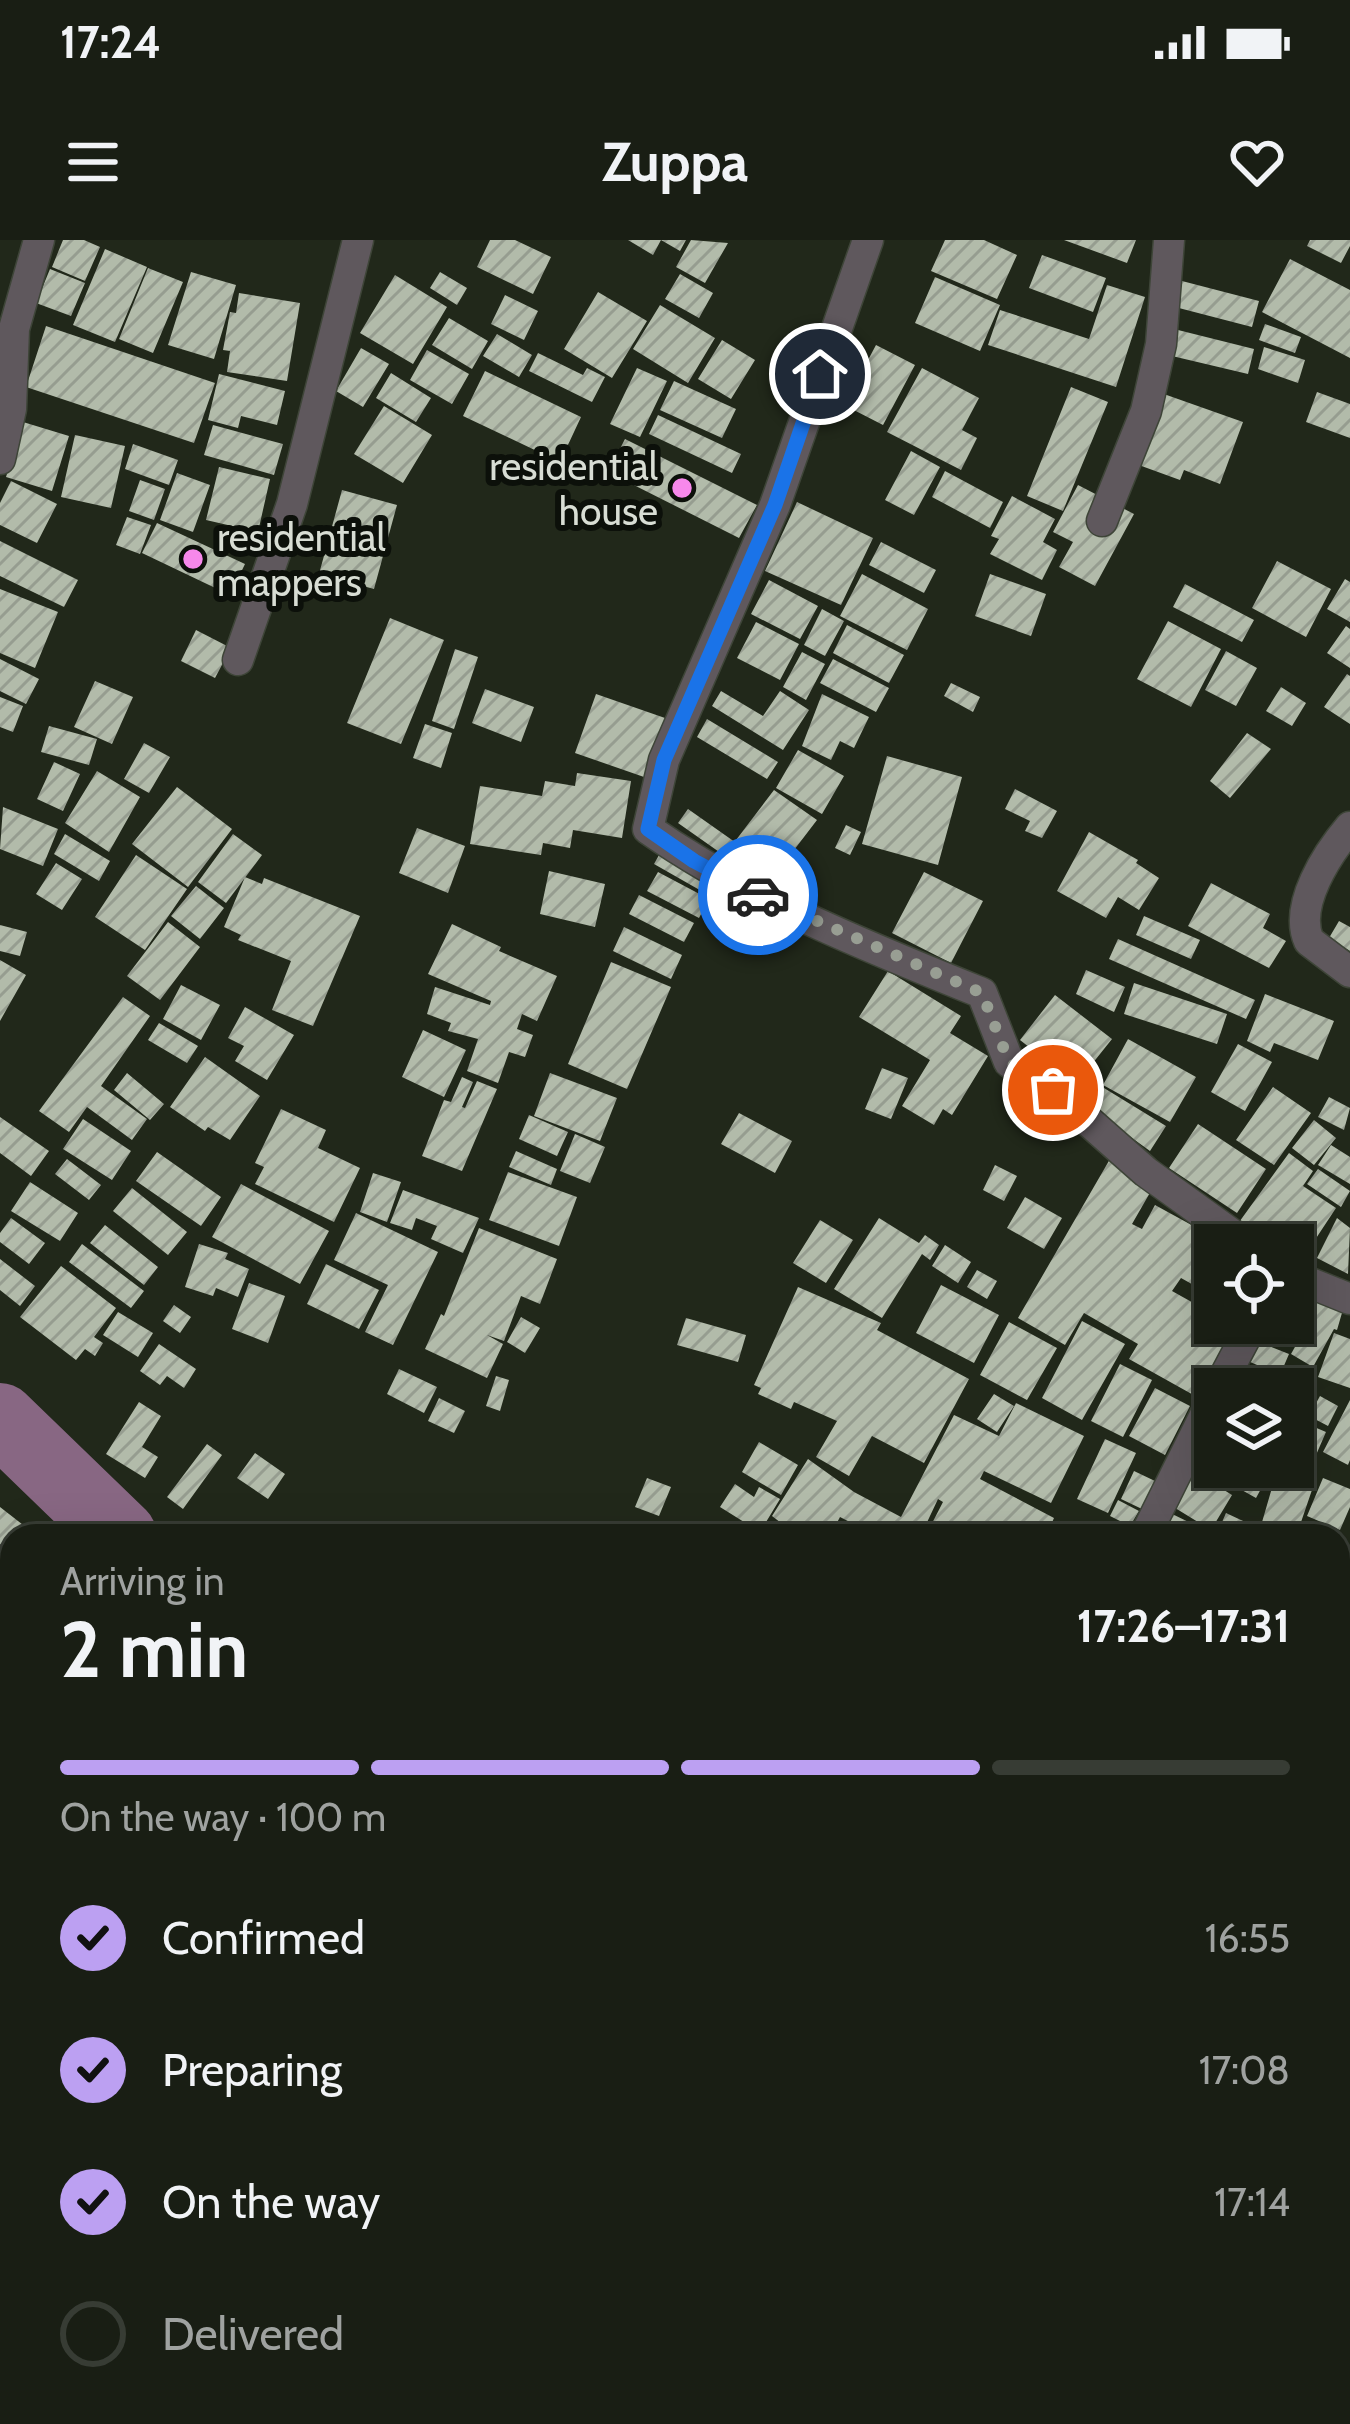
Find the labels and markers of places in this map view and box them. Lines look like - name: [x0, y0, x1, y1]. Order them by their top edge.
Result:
- pin: [769, 323, 871, 425]
- place label: residential house: [489, 442, 658, 535]
- marker: residential house: [669, 475, 695, 501]
- place label: residential mappers: [217, 513, 386, 606]
- marker: residential mappers: [180, 546, 206, 572]
- pin: [1002, 1039, 1104, 1141]

